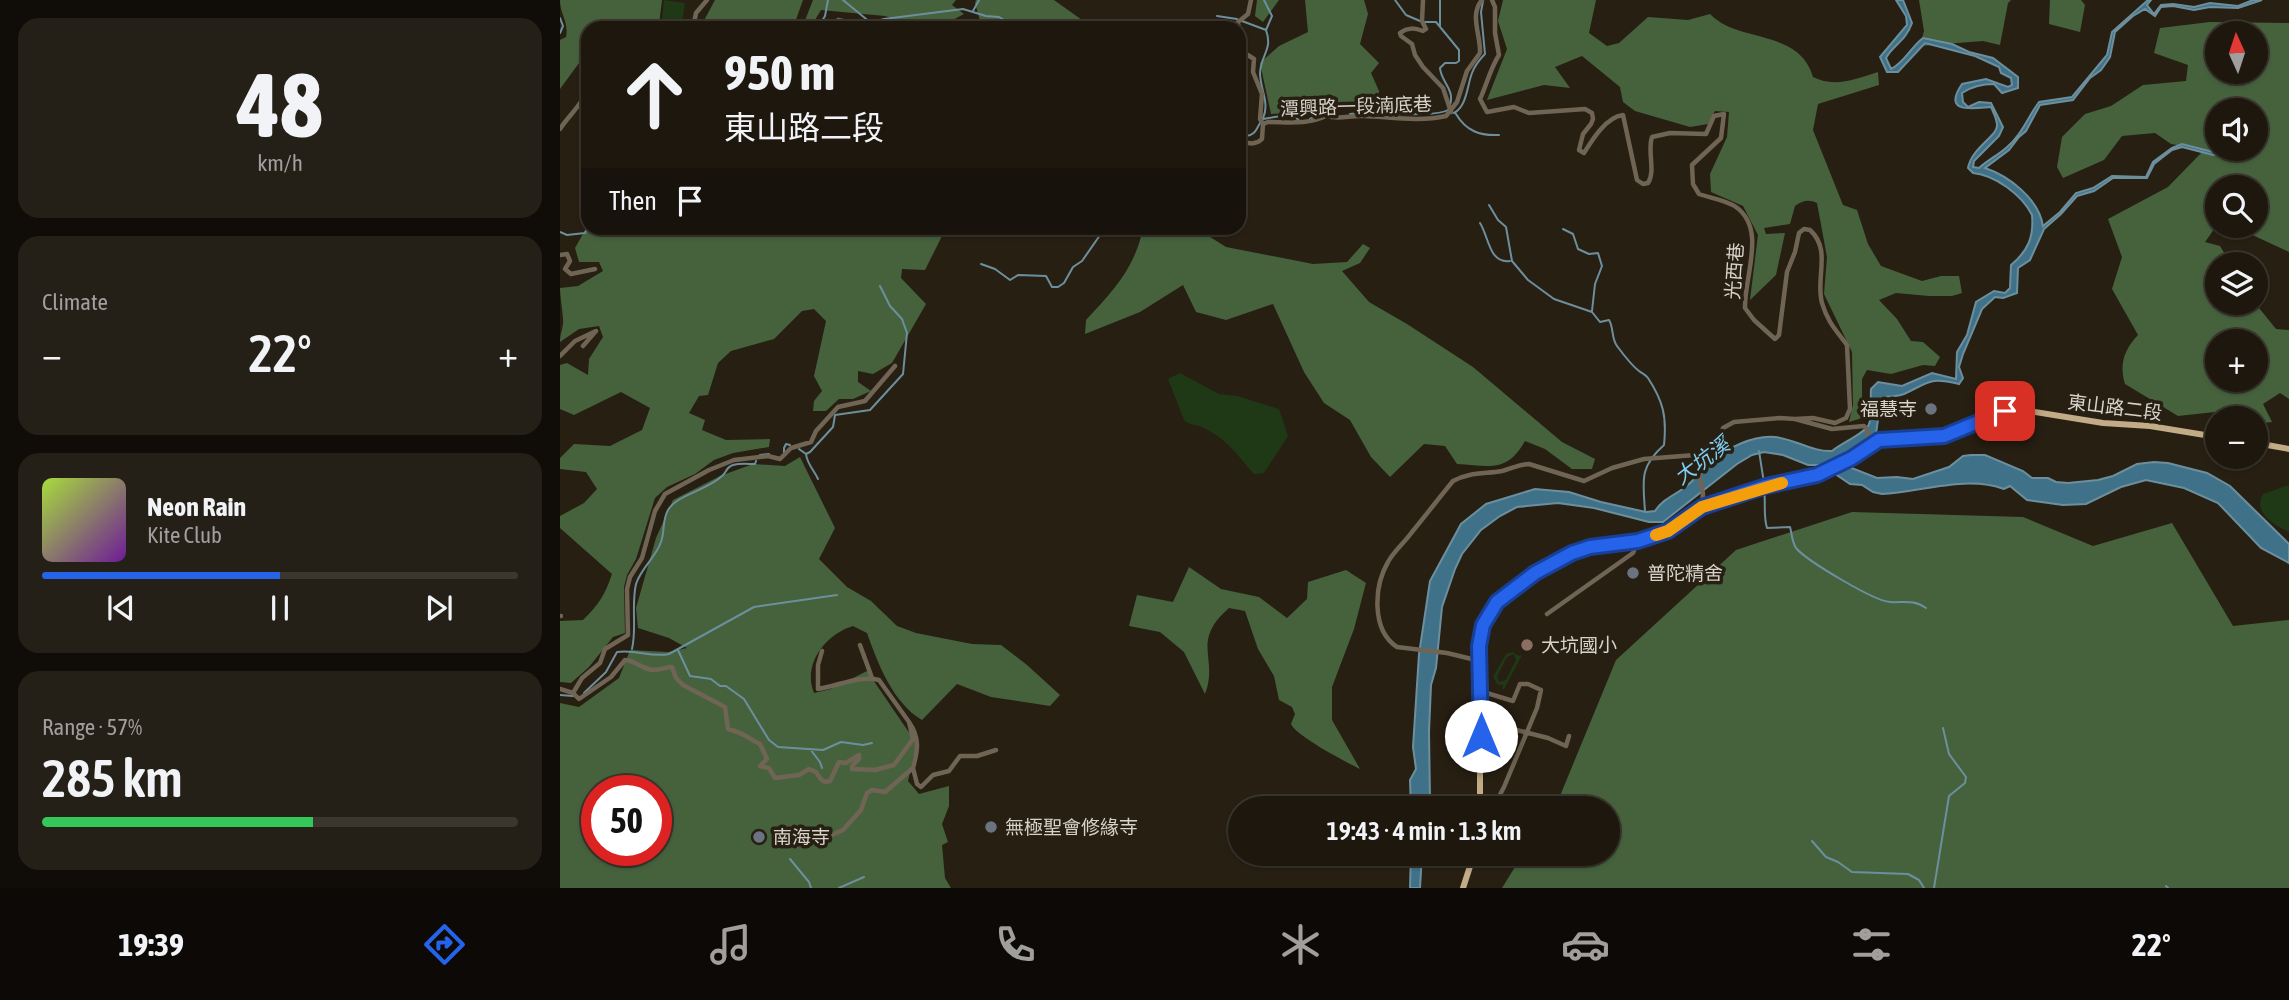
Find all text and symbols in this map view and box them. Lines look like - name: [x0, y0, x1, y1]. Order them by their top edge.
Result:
- north arrow: [2205, 21, 2268, 84]
- map controls: [2205, 21, 2268, 469]
- text: 950 m: [724, 44, 835, 100]
- icon: ahead: [609, 49, 700, 140]
- text: 48: [237, 52, 323, 156]
- street label: 潭興路一段湳底巷: [1280, 92, 1432, 120]
- button: sound: [2205, 98, 2268, 161]
- text: 東山路二段: [724, 109, 884, 146]
- text: km/h: [257, 150, 303, 176]
- button: search: [2205, 175, 2268, 238]
- icon: arrive: [671, 182, 709, 220]
- text: Then: [609, 186, 657, 216]
- street label: 光西巷: [1721, 242, 1747, 300]
- button: layers: [2205, 252, 2268, 315]
- text: Climate: [42, 289, 108, 315]
- text: 22°: [248, 323, 312, 383]
- button: +: [2205, 329, 2268, 392]
- text: −: [42, 332, 62, 375]
- text: +: [498, 332, 518, 375]
- pin: [1975, 381, 2035, 441]
- street label: 東山路二段: [2067, 390, 2163, 424]
- icon: arrive: [1986, 392, 2024, 430]
- place label: 福慧寺: [1860, 398, 1917, 420]
- marker: 福慧寺: [1923, 401, 1939, 417]
- button: −: [2205, 406, 2268, 469]
- water label: 大坑溪: [1669, 430, 1736, 489]
- text: Neon Rain: [147, 492, 246, 522]
- text: Kite Club: [147, 522, 222, 548]
- place label: 普陀精舍: [1647, 562, 1723, 584]
- marker: 普陀精舍: [1625, 565, 1641, 581]
- icon: previous: [102, 589, 140, 627]
- icon: pause: [261, 589, 299, 627]
- icon: next: [420, 589, 458, 627]
- place label: 大坑國小: [1541, 634, 1617, 656]
- marker: 大坑國小: [1519, 637, 1535, 653]
- position arrow: [1444, 699, 1518, 773]
- text: Range · 57%: [42, 714, 142, 740]
- text: 285 km: [42, 748, 183, 808]
- speed limit sign: 50: [581, 775, 672, 866]
- place label: 無極聖會修緣寺: [1005, 816, 1138, 838]
- text: 19:43 · 4 min · 1.3 km: [1327, 816, 1521, 846]
- marker: 無極聖會修緣寺: [983, 819, 999, 835]
- place label: 南海寺: [773, 826, 830, 848]
- marker: 南海寺: [751, 829, 767, 845]
- icon: directions: [420, 920, 469, 969]
- icon: music: [706, 920, 755, 969]
- icon: phone: [991, 920, 1040, 969]
- icon: climate: [1276, 920, 1325, 969]
- icon: car: [1561, 920, 1610, 969]
- icon: filters: [1847, 920, 1896, 969]
- text: 19:39: [118, 926, 184, 963]
- text: 22°: [2132, 926, 2171, 963]

